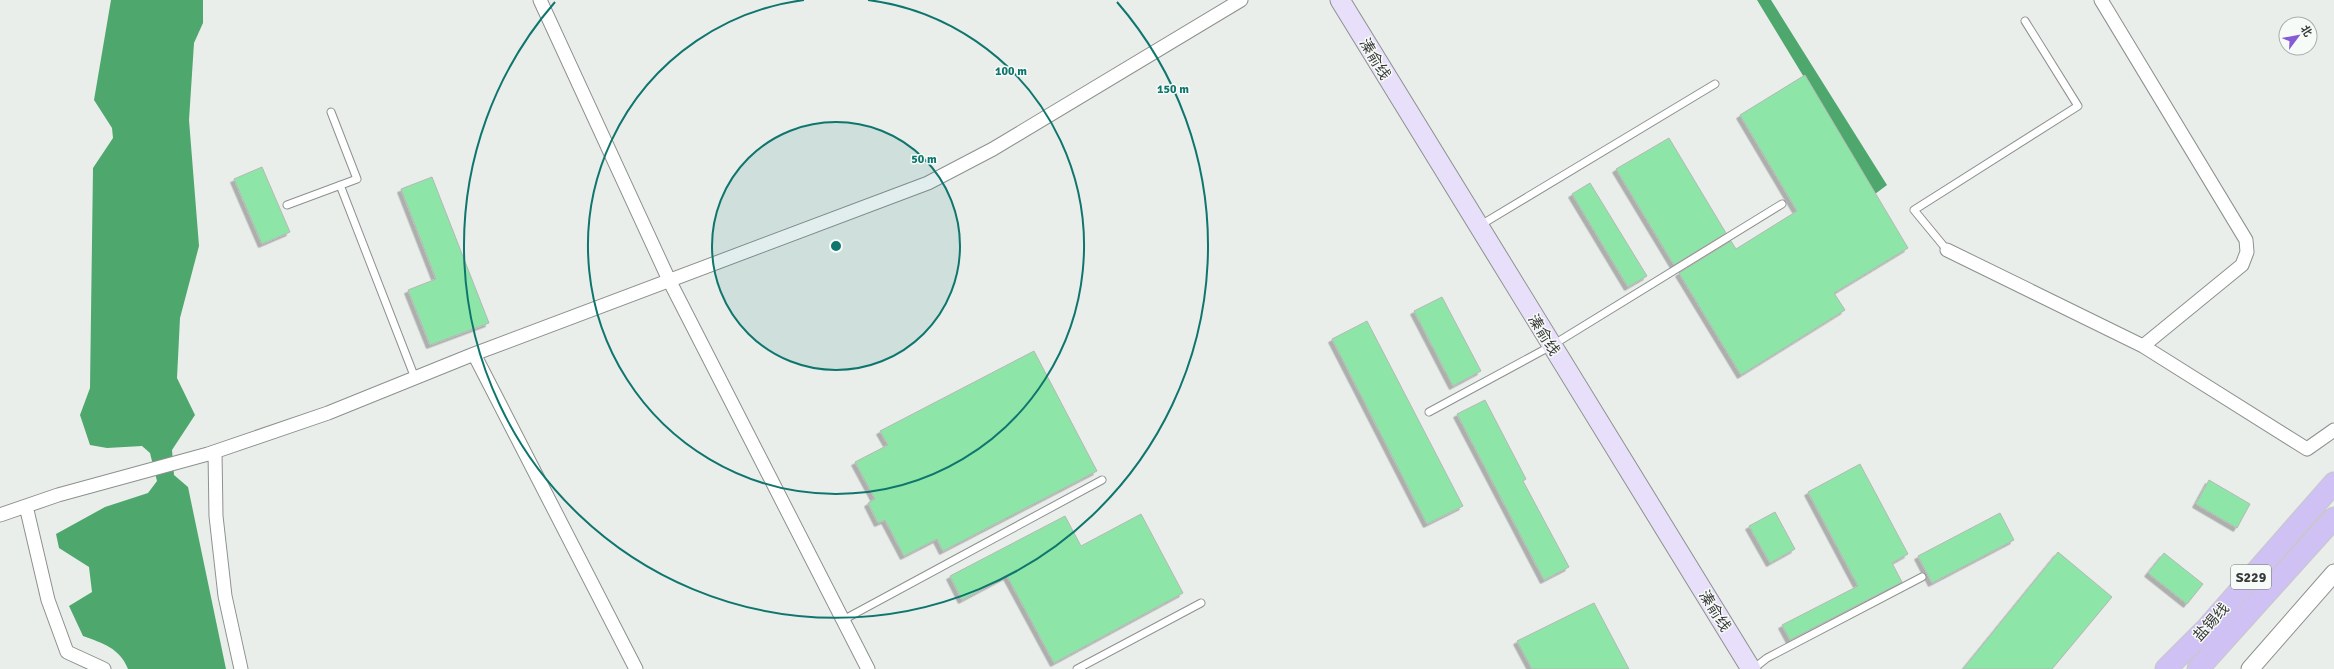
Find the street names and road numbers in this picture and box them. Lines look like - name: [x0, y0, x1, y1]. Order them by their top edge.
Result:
- street label: 溱俞线: [1356, 35, 1394, 83]
- street label: 溱俞线: [1524, 311, 1564, 359]
- road number: S229: [2231, 565, 2271, 589]
- street label: 溱俞线: [1695, 587, 1735, 635]
- street label: 盐锡线: [2189, 599, 2233, 645]

